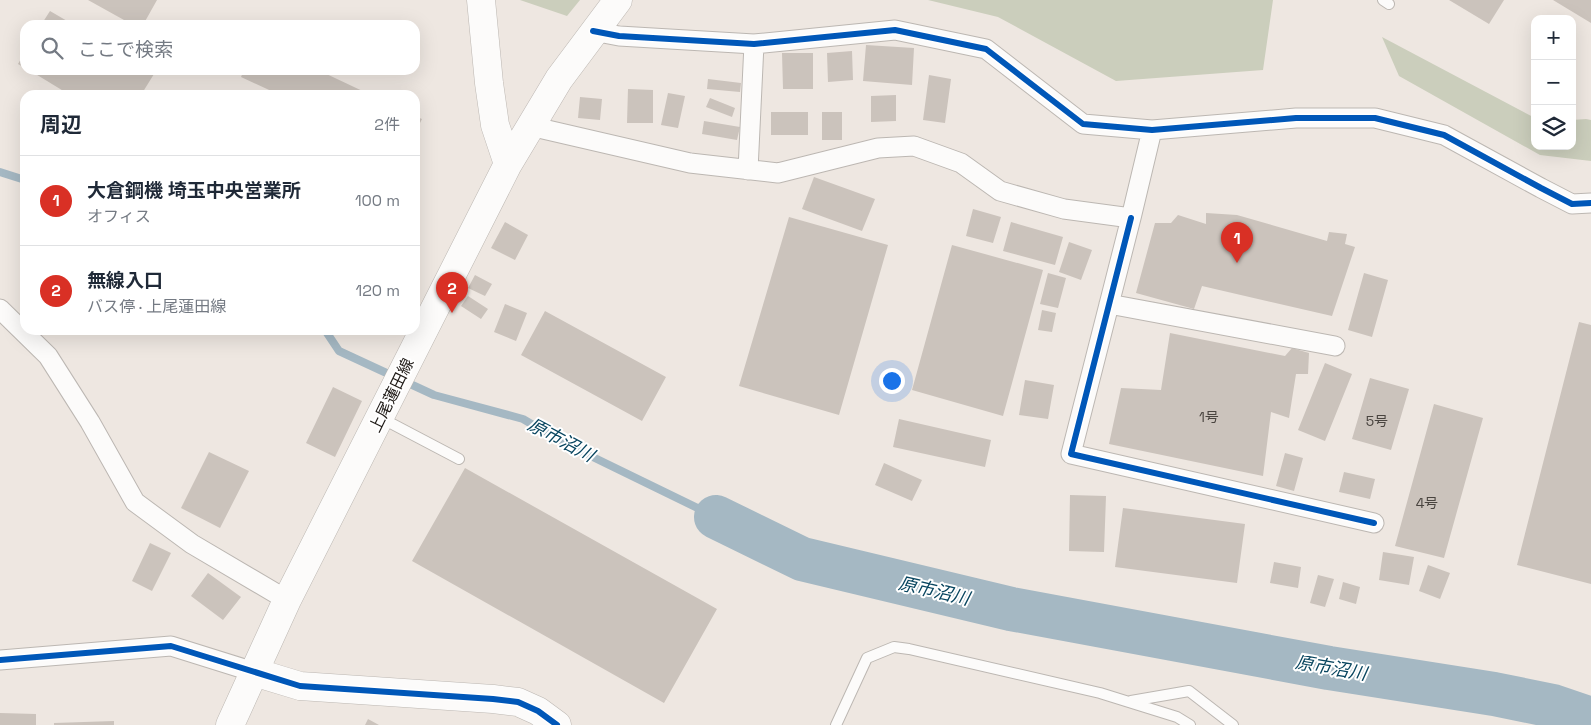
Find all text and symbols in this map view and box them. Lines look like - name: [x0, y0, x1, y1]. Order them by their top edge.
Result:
- map controls: [1531, 15, 1576, 150]
- button: +: [1531, 15, 1576, 60]
- search box: [20, 20, 420, 75]
- icon: search: [38, 34, 66, 62]
- text: ここで検索: [78, 37, 173, 62]
- button: −: [1531, 60, 1576, 105]
- button: layers: [1531, 105, 1576, 150]
- text: 周辺: [40, 111, 82, 138]
- text: 2件: [374, 114, 400, 135]
- text: 大倉鋼機 埼玉中央営業所: [87, 178, 301, 203]
- text: 1: [52, 190, 60, 211]
- text: 100 m: [355, 190, 400, 211]
- text: オフィス: [87, 206, 151, 227]
- pin: 1: [1221, 222, 1253, 263]
- text: 無線入口: [87, 268, 163, 293]
- pin: 2: [436, 272, 468, 313]
- text: 2: [51, 280, 61, 301]
- text: 120 m: [356, 280, 400, 301]
- text: バス停 · 上尾蓮田線: [87, 296, 226, 317]
- street label: 上尾蓮田線: [364, 355, 418, 436]
- your location: [879, 368, 905, 394]
- house number: 1号: [1199, 408, 1219, 426]
- house number: 5号: [1366, 412, 1388, 430]
- water label: 原市沼川: [524, 413, 600, 468]
- house number: 4号: [1416, 494, 1438, 512]
- water label: 原市沼川: [896, 571, 974, 610]
- water label: 原市沼川: [1294, 650, 1371, 685]

